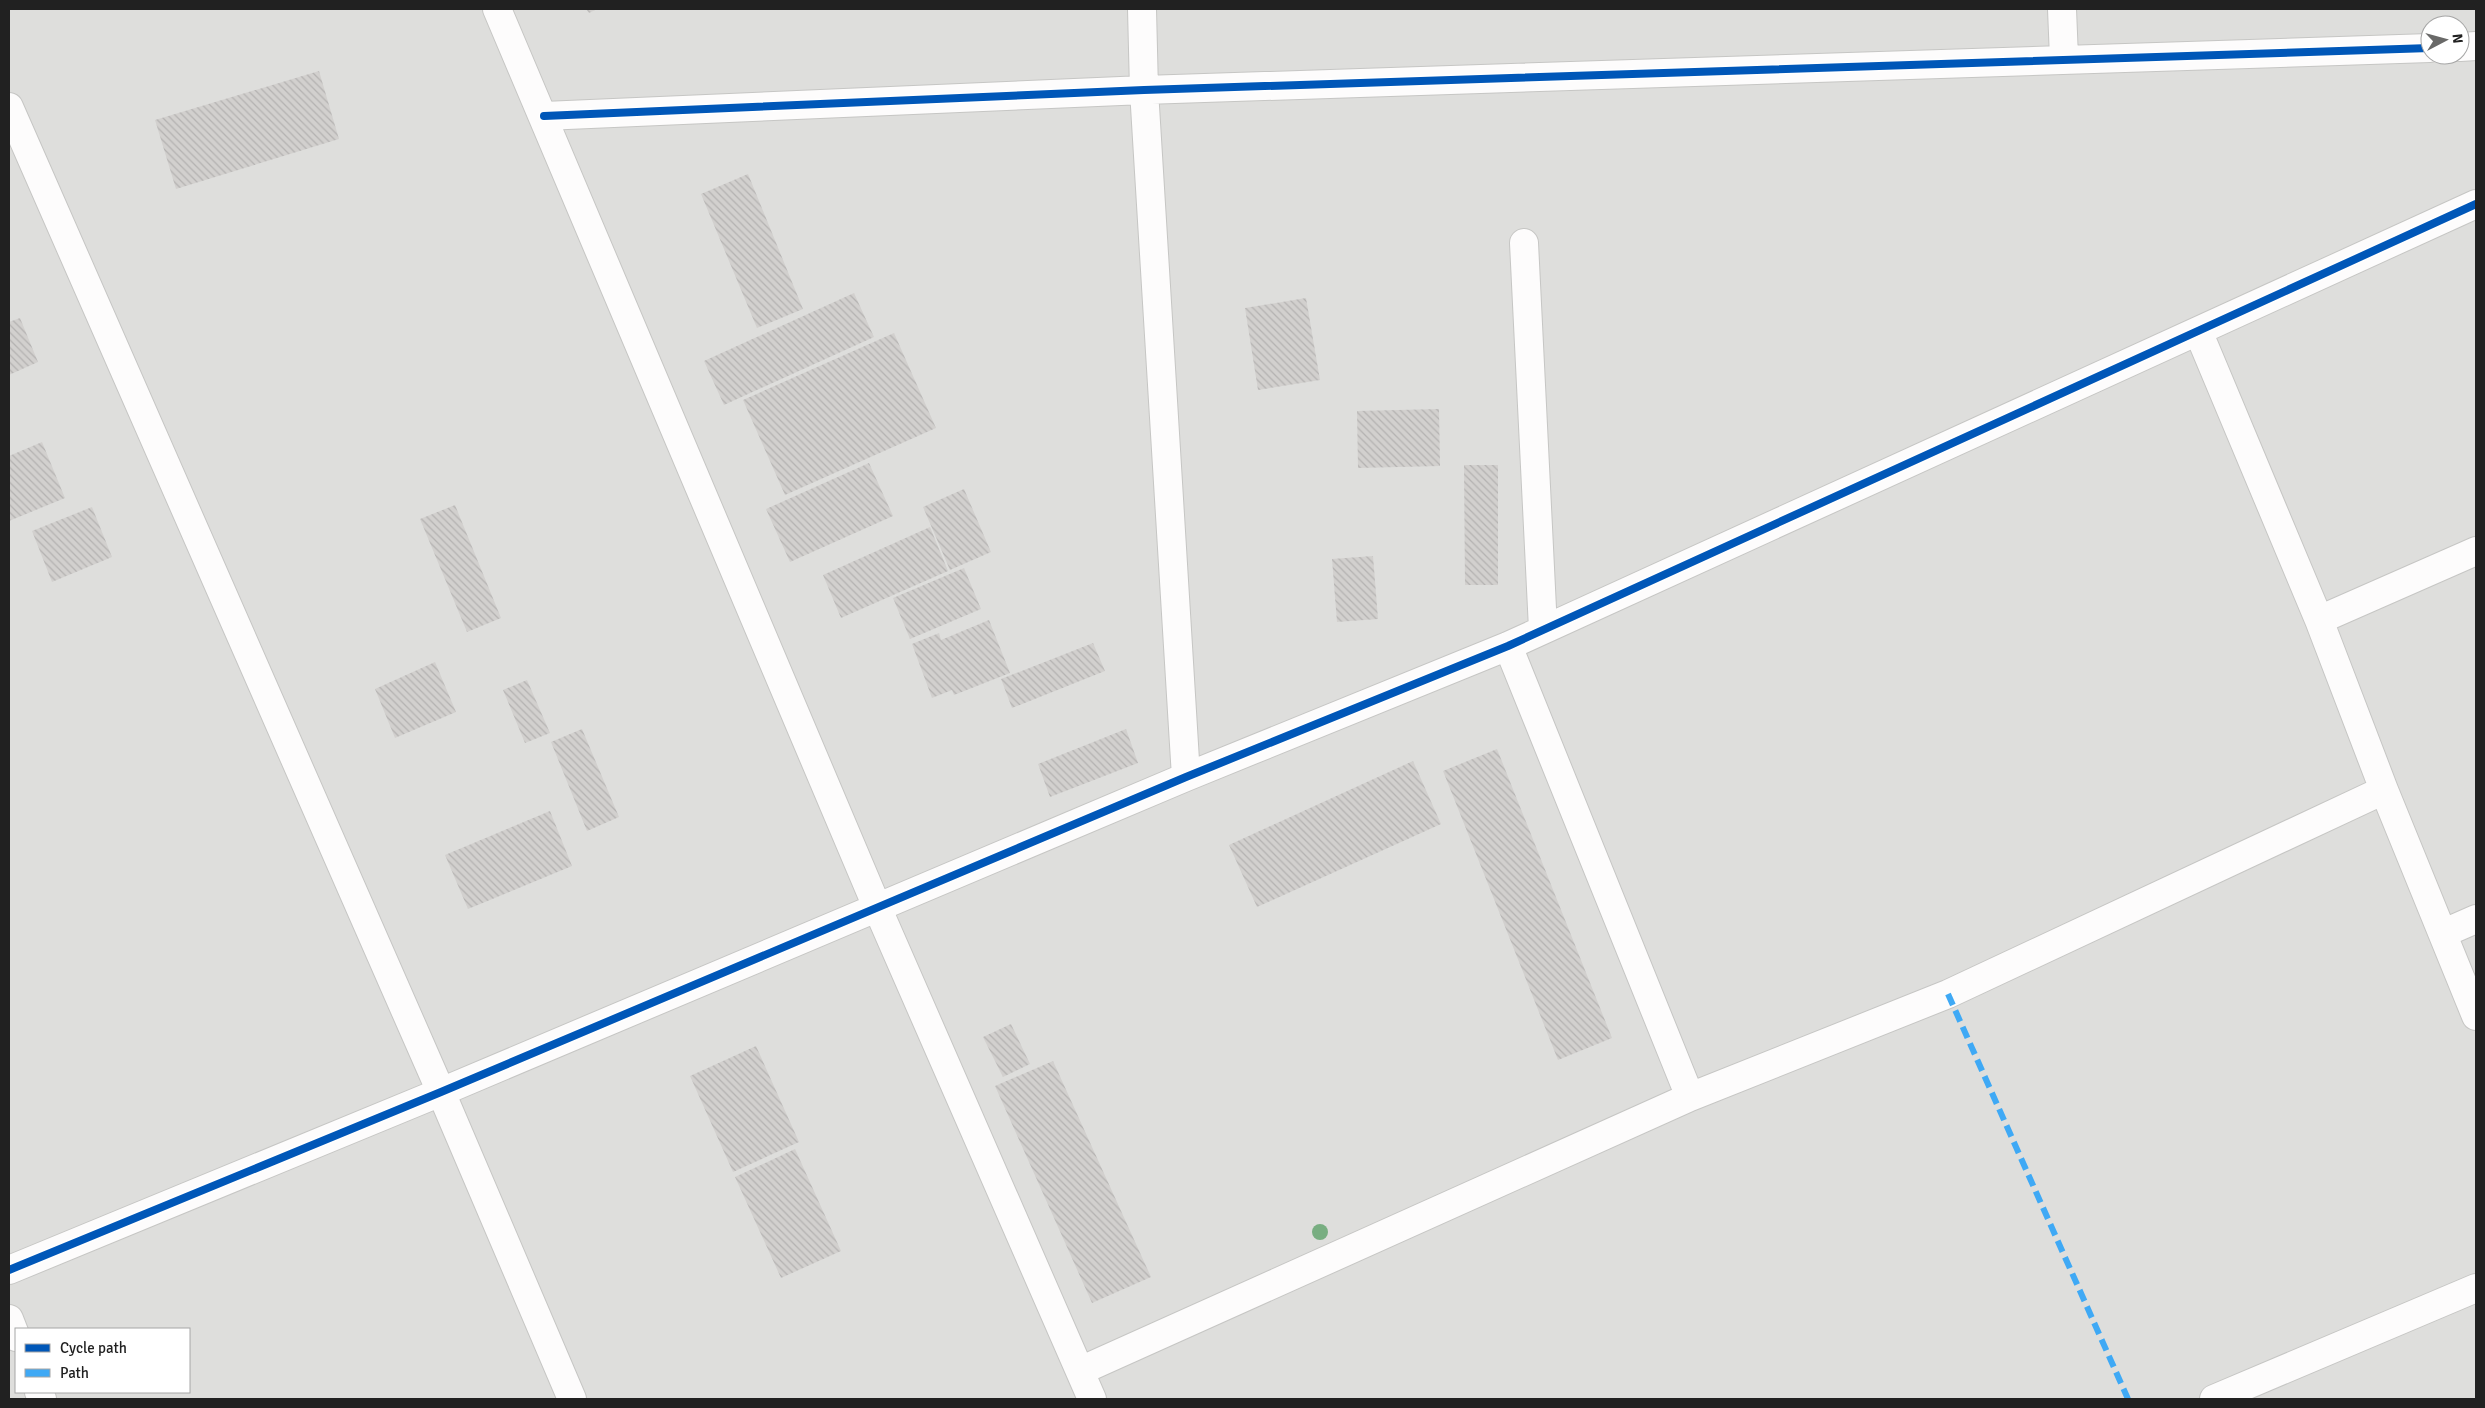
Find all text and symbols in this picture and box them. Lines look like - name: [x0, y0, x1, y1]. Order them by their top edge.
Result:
- north arrow: [2420, 15, 2470, 65]
- text: N: [2448, 33, 2466, 44]
- legend: [15, 1328, 190, 1393]
- text: Cycle path: [60, 1339, 127, 1357]
- text: Path: [60, 1364, 89, 1382]

